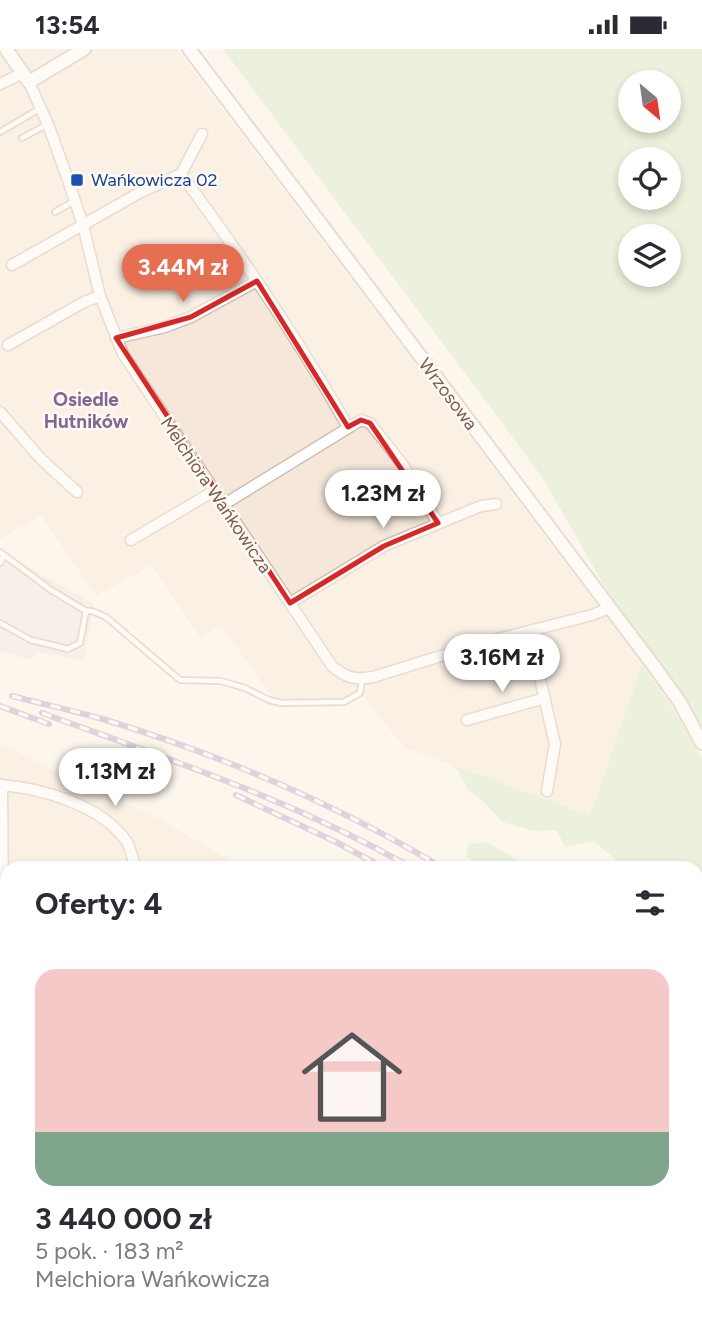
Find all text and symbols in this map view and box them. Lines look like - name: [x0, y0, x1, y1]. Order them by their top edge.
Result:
- text: 13:54: [35, 9, 100, 41]
- north arrow: [618, 70, 681, 133]
- map controls: [618, 70, 681, 287]
- button: locate: [618, 147, 681, 210]
- place label: Wańkowicza 02: [91, 169, 218, 191]
- marker: Wańkowicza 02: [69, 172, 85, 188]
- button: layers: [618, 224, 681, 287]
- pin: 3.44M zł: [111, 245, 255, 304]
- text: 3.44M zł: [138, 253, 228, 281]
- street label: Wrzosowa: [414, 354, 482, 434]
- district label: Osiedle Hutników: [44, 388, 128, 433]
- street label: Melchiora Wańkowicza: [156, 413, 276, 577]
- pin: 1.23M zł: [311, 470, 455, 530]
- text: 1.23M zł: [341, 479, 425, 507]
- pin: 3.16M zł: [430, 635, 574, 694]
- text: 3.16M zł: [460, 643, 544, 671]
- pin: 1.13M zł: [43, 749, 187, 808]
- text: 1.13M zł: [75, 757, 155, 785]
- icon: filters: [631, 884, 669, 922]
- text: Oferty: 4: [35, 885, 163, 922]
- icon: home: [289, 1014, 415, 1140]
- text: 3 440 000 zł: [35, 1200, 212, 1237]
- text: 5 pok. · 183 m²: [35, 1237, 184, 1265]
- text: Melchiora Wańkowicza: [35, 1265, 270, 1293]

